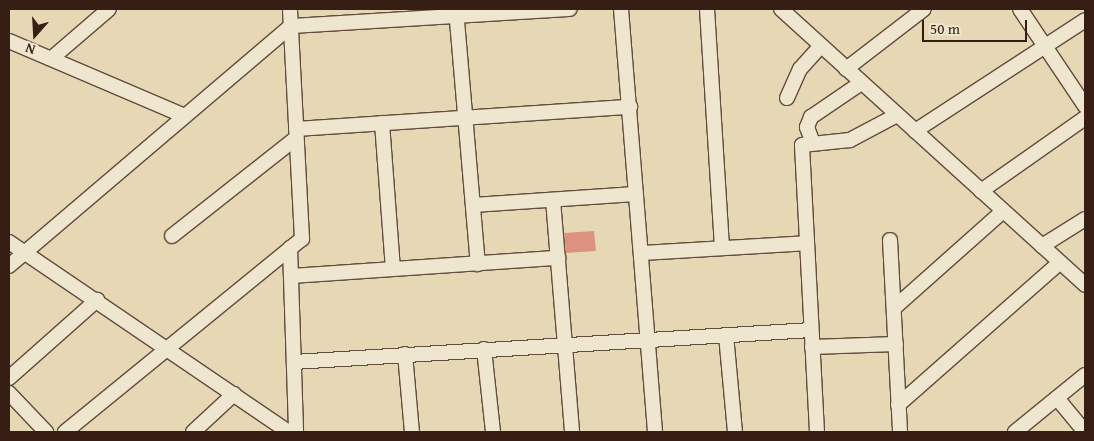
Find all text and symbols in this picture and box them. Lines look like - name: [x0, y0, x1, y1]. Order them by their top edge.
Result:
- north arrow: [10, 10, 60, 60]
- scale bar: [924, 10, 1029, 42]
- text: 50 m: [930, 18, 960, 39]
- text: N: [22, 38, 38, 60]

